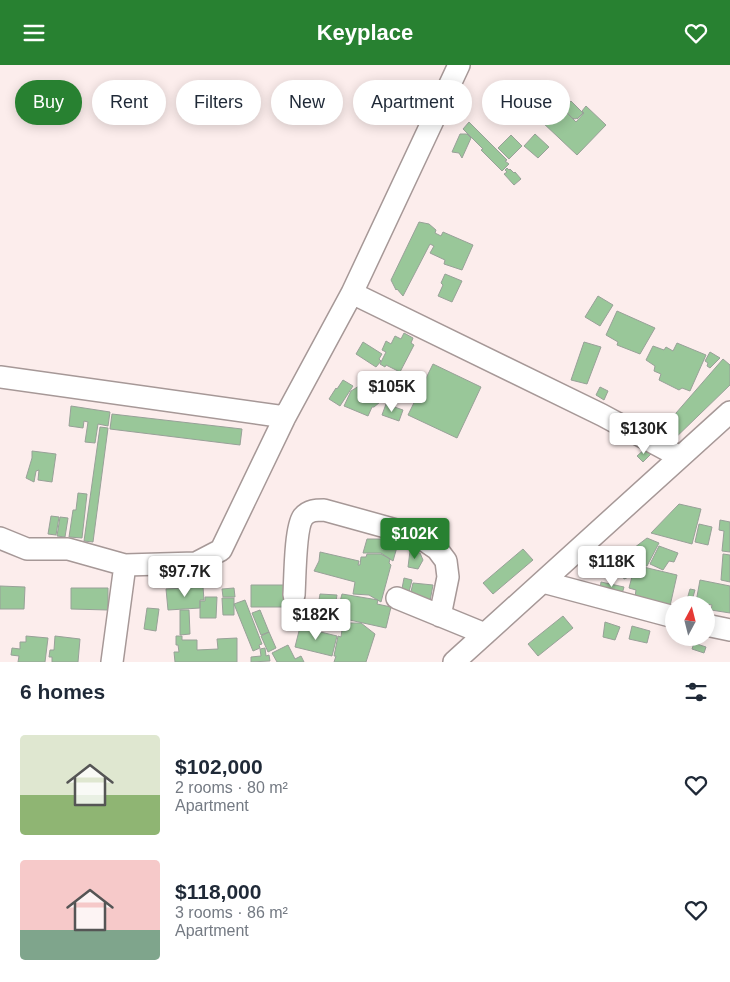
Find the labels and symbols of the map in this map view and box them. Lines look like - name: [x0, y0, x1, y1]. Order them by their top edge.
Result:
- pin: $105K: [357, 371, 427, 413]
- pin: $130K: [609, 413, 679, 455]
- pin: $102K: [380, 517, 450, 560]
- pin: $118K: [577, 545, 647, 588]
- pin: $97.7K: [144, 555, 226, 598]
- north arrow: [665, 596, 715, 646]
- pin: $182K: [281, 599, 351, 641]

